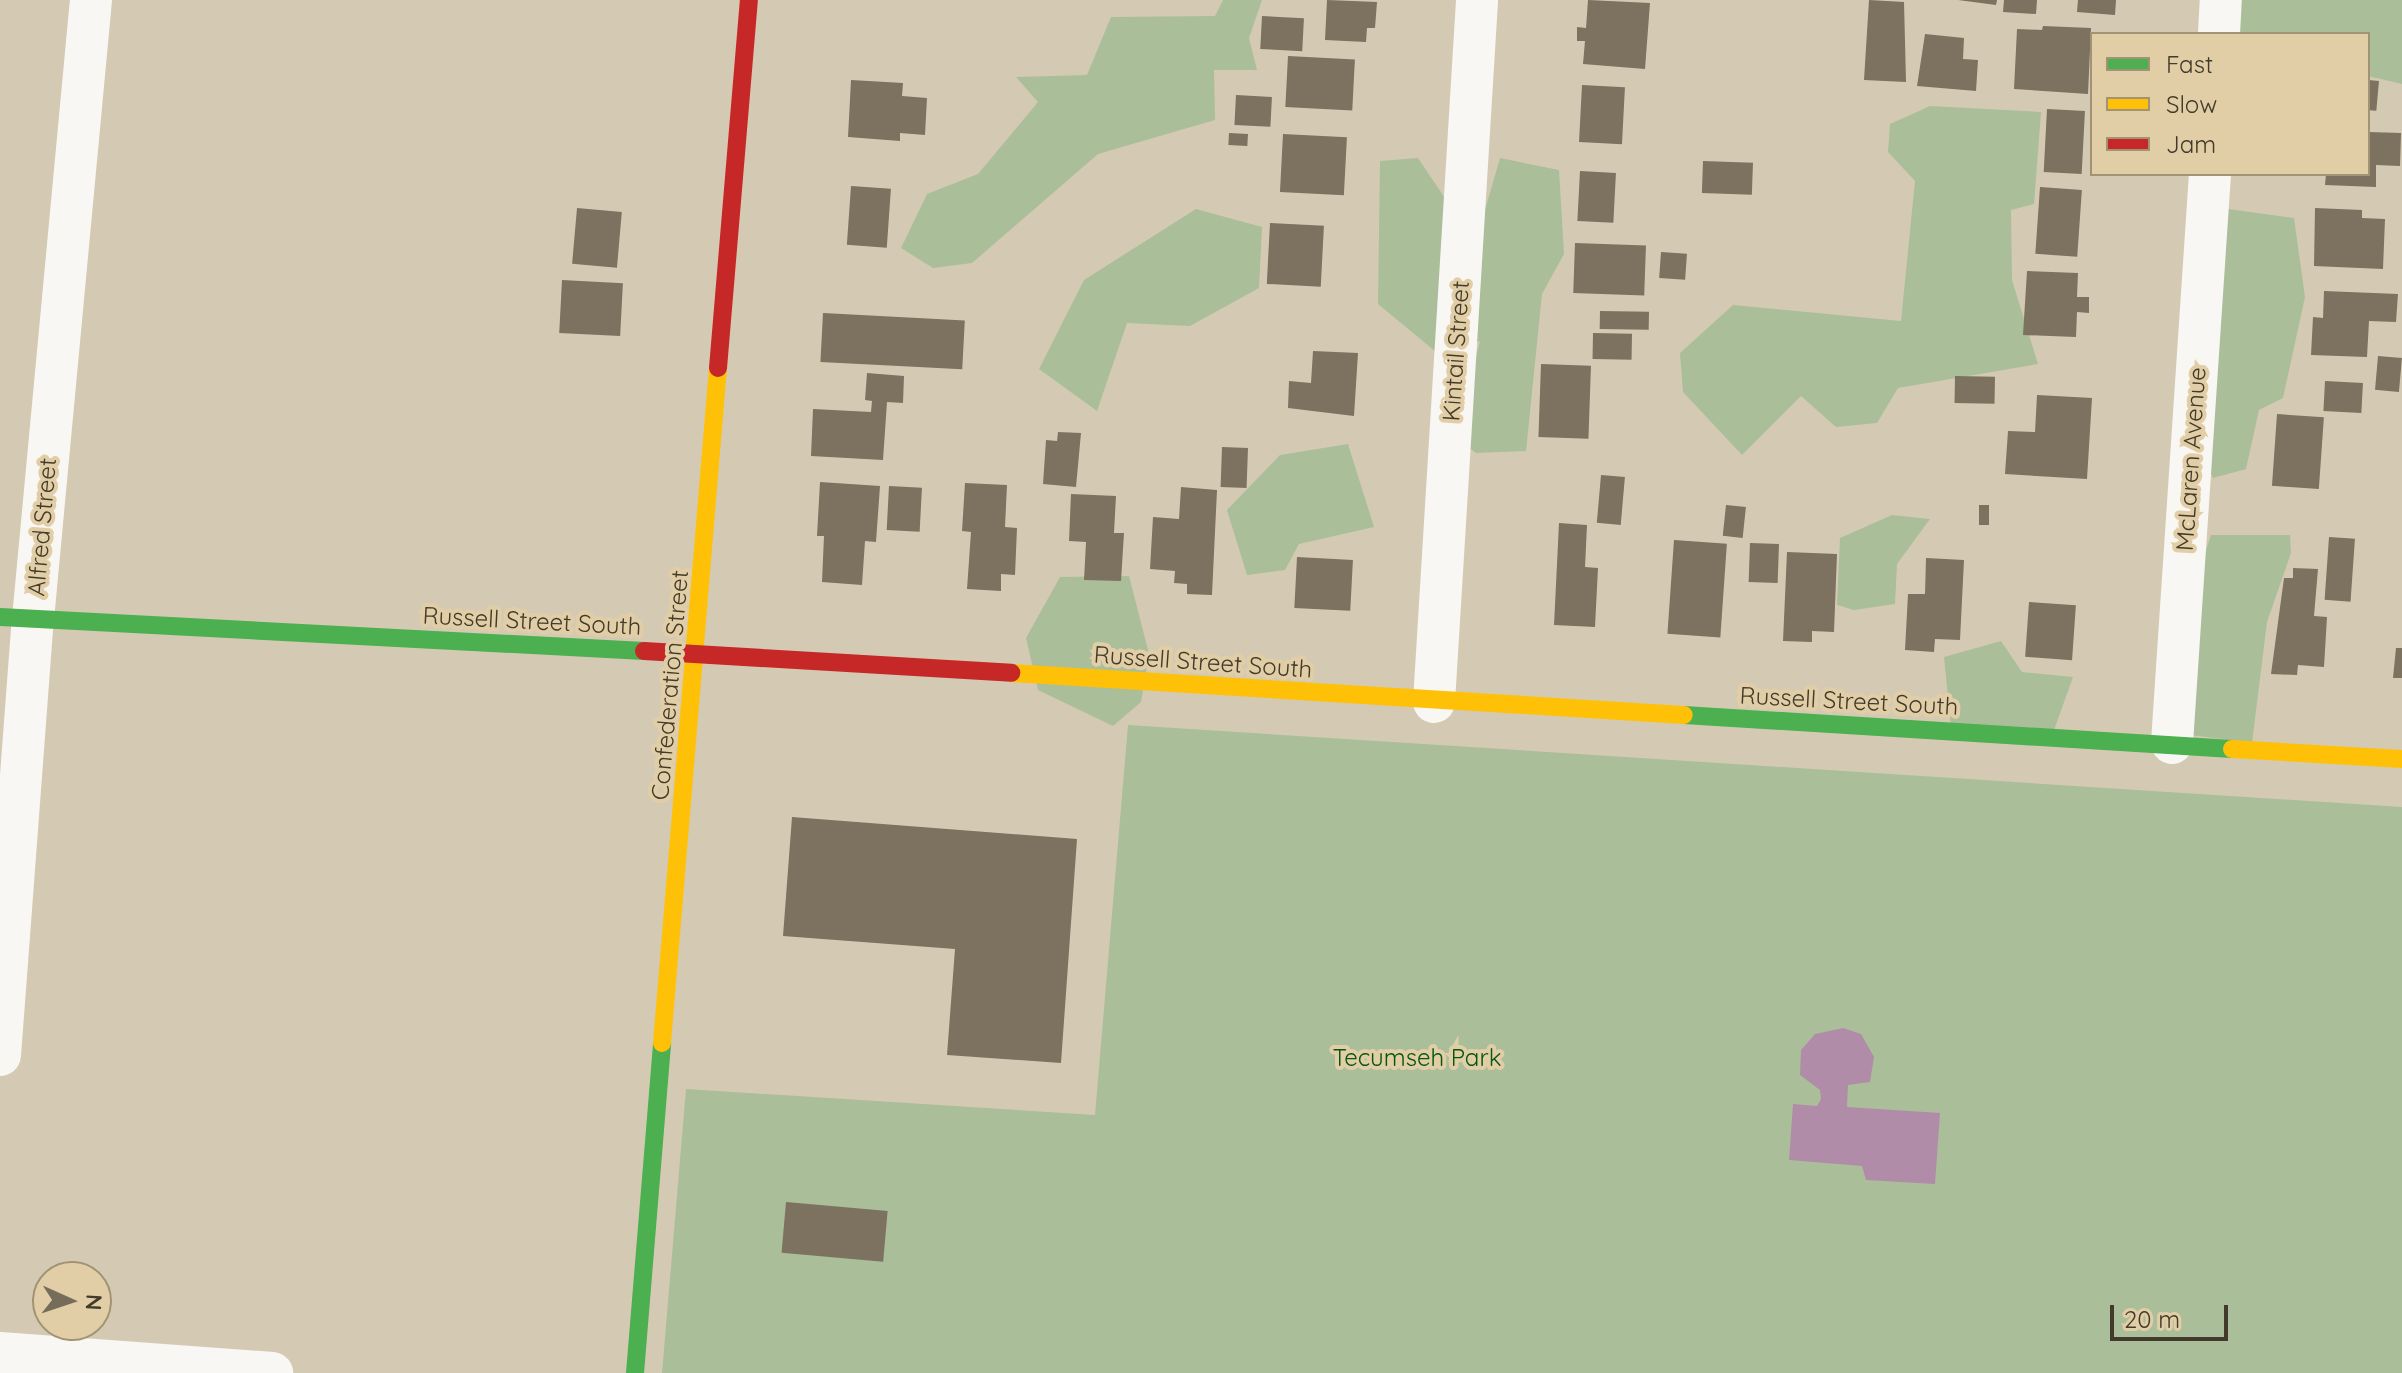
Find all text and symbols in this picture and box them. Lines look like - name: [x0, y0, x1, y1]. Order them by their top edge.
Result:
- legend: [2090, 32, 2370, 176]
- text: Fast: [2166, 49, 2213, 79]
- text: Slow: [2166, 89, 2217, 119]
- text: Jam: [2166, 129, 2216, 159]
- street label: Kintail Street: [1437, 280, 1475, 422]
- street label: McLaren Avenue: [2170, 366, 2212, 552]
- street label: Alfred Street: [22, 457, 62, 597]
- street label: Confederation Street: [646, 569, 694, 801]
- street label: Russell Street South: [422, 601, 642, 641]
- street label: Russell Street South: [1093, 640, 1313, 684]
- street label: Russell Street South: [1739, 681, 1959, 721]
- park label: Tecumseh Park: [1333, 1044, 1501, 1072]
- north arrow: [32, 1261, 112, 1341]
- scale bar: [2114, 1289, 2232, 1339]
- text: N: [80, 1293, 108, 1311]
- text: 20 m: [2124, 1304, 2180, 1334]

